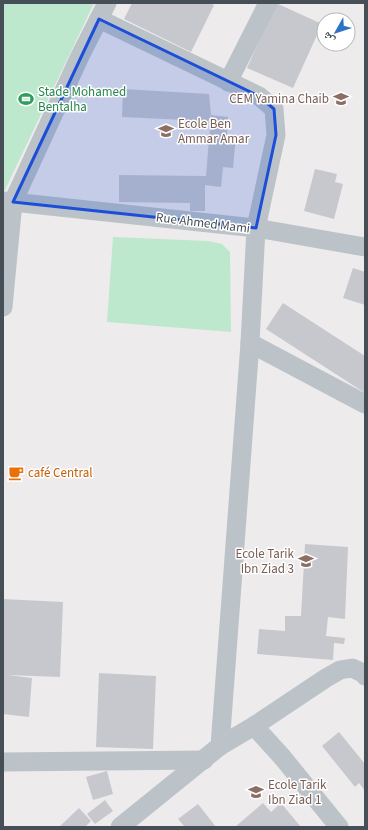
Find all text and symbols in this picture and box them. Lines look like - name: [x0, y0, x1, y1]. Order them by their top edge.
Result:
- north arrow: [316, 12, 356, 52]
- text: ش: [319, 28, 338, 47]
- place label: Stade Mohamed Bentalha: [38, 83, 126, 116]
- sports icon: Stade Mohamed Bentalha: [17, 90, 35, 108]
- place label: CEM Yamina Chaib: [229, 90, 329, 108]
- school or university icon: CEM Yamina Chaib: [332, 90, 350, 108]
- place label: Ecole Ben Ammar Amar: [178, 115, 250, 148]
- school or university icon: Ecole Ben Ammar Amar: [157, 122, 175, 140]
- street label: Rue Ahmed Mami: [155, 208, 251, 238]
- cafe icon: café Central: [7, 464, 25, 482]
- place label: café Central: [28, 464, 93, 482]
- place label: Ecole Tarik Ibn Ziad 3: [235, 545, 295, 578]
- school or university icon: Ecole Tarik Ibn Ziad 3: [297, 552, 315, 570]
- place label: Ecole Tarik Ibn Ziad 1: [268, 776, 327, 809]
- school or university icon: Ecole Tarik Ibn Ziad 1: [247, 783, 265, 801]

